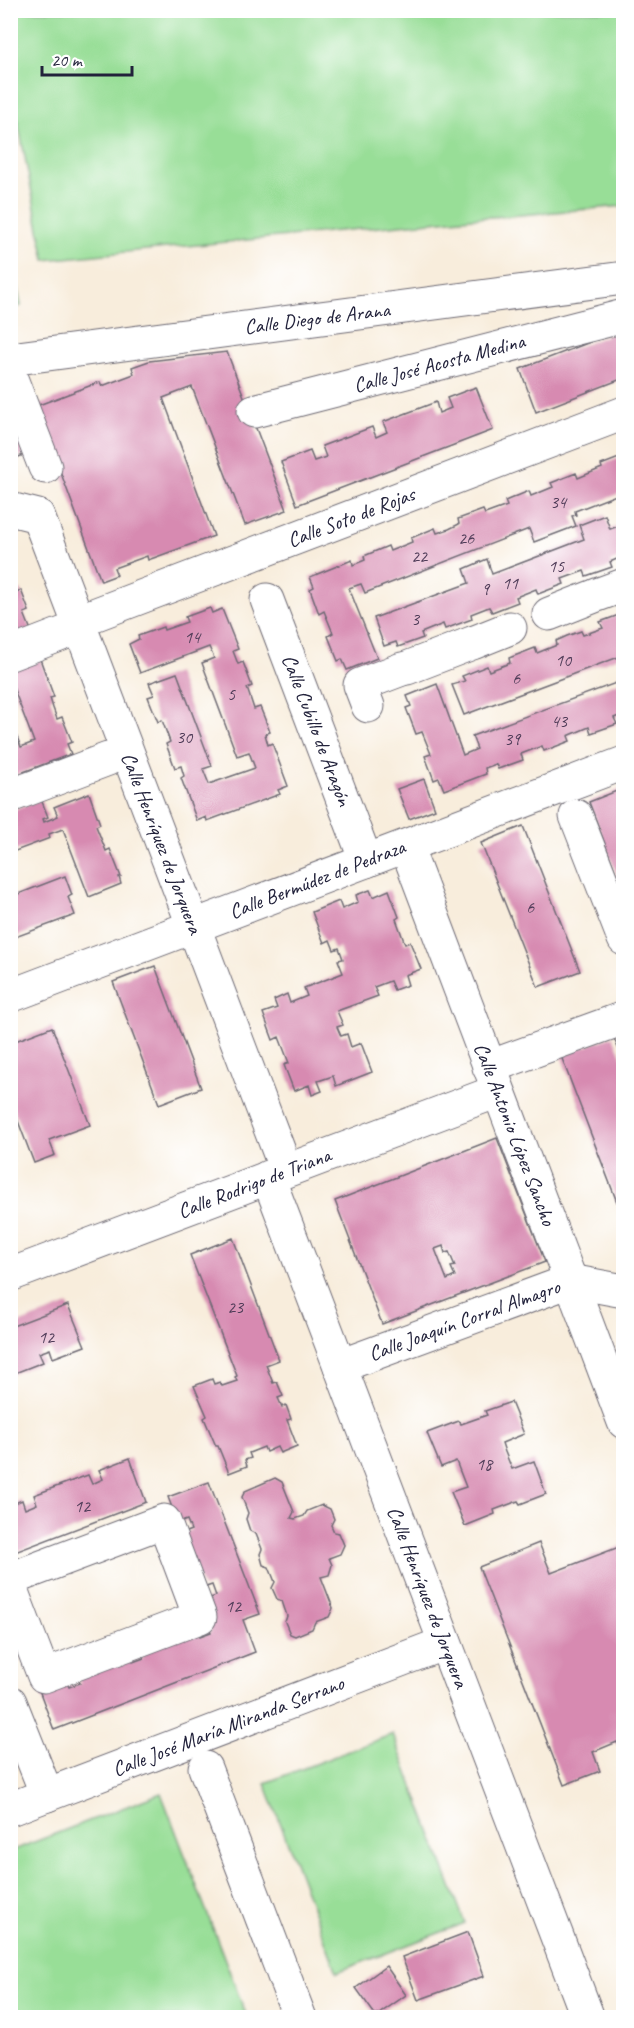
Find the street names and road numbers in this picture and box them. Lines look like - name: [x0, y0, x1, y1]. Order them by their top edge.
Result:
- street label: Calle Diego de Arana: [243, 296, 393, 340]
- street label: Calle José Acosta Medina: [351, 327, 529, 398]
- street label: Calle Soto de Rojas: [284, 480, 420, 553]
- street label: Calle Cubillo de Aragón: [276, 651, 358, 810]
- street label: Calle Henríquez de Jorquera: [115, 749, 209, 939]
- street label: Calle Bermúdez de Pedraza: [225, 833, 410, 925]
- street label: Calle Antonio López Sancho: [468, 1039, 562, 1231]
- street label: Calle Rodrigo de Triana: [174, 1141, 336, 1224]
- street label: Calle Joaquín Corral Almagro: [365, 1273, 565, 1367]
- street label: Calle Henríquez de Jorquera: [381, 1503, 475, 1693]
- street label: Calle José María Miranda Serrano: [109, 1669, 349, 1782]

